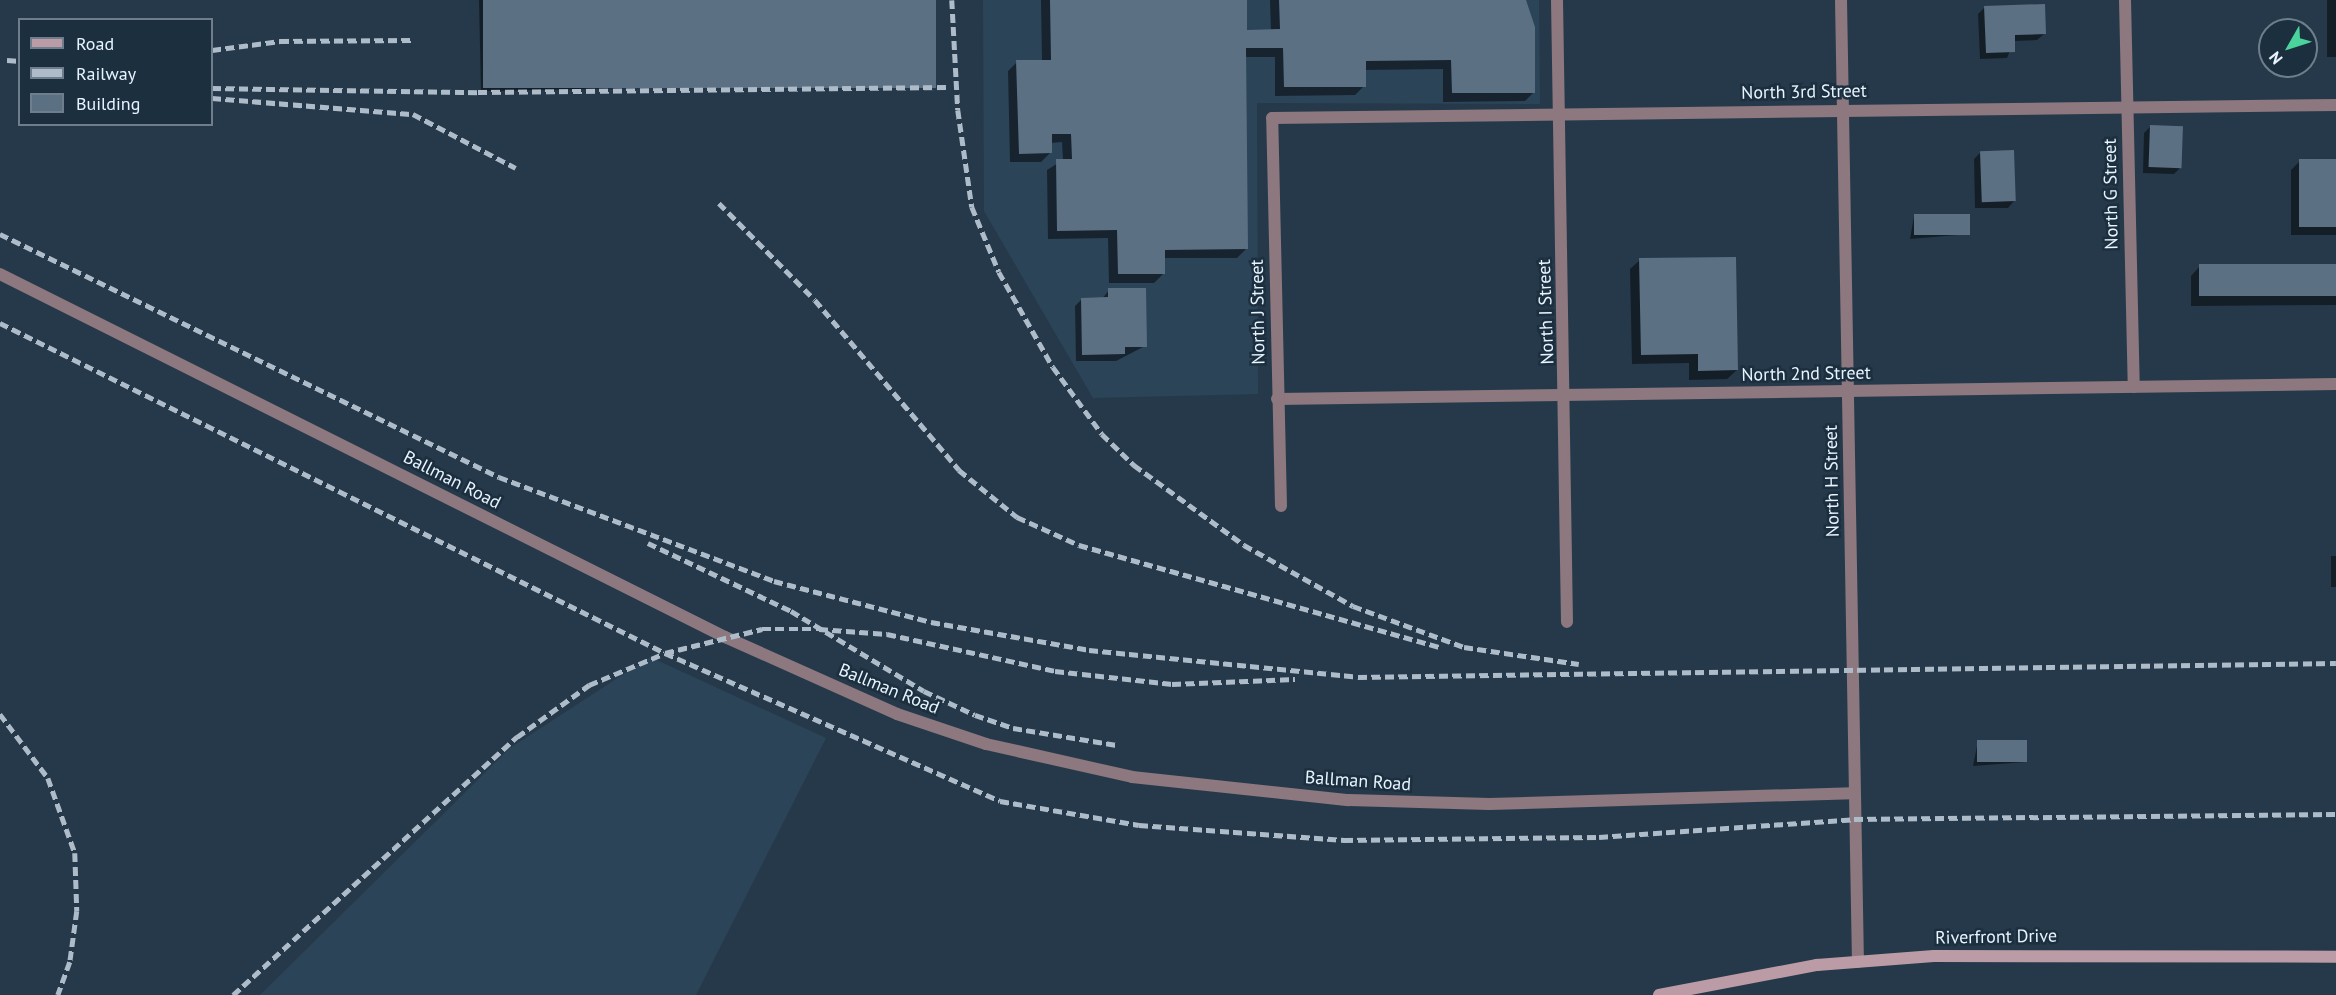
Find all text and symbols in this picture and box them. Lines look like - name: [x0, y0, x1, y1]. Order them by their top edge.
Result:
- legend: [18, 18, 213, 126]
- north arrow: [2258, 18, 2318, 78]
- text: Road: [76, 32, 114, 55]
- text: N: [2264, 48, 2287, 68]
- text: Railway: [76, 62, 136, 85]
- street label: North 3rd Street: [1741, 80, 1867, 104]
- text: Building: [76, 92, 140, 115]
- street label: North G Street: [2099, 138, 2123, 250]
- street label: North J Street: [1246, 259, 1270, 365]
- street label: North I Street: [1533, 259, 1559, 365]
- street label: North 2nd Street: [1741, 362, 1871, 386]
- street label: North H Street: [1820, 425, 1844, 537]
- street label: Ballman Road: [400, 446, 504, 514]
- street label: Ballman Road: [836, 659, 942, 719]
- street label: Ballman Road: [1304, 767, 1412, 795]
- street label: Riverfront Drive: [1935, 925, 2057, 949]

